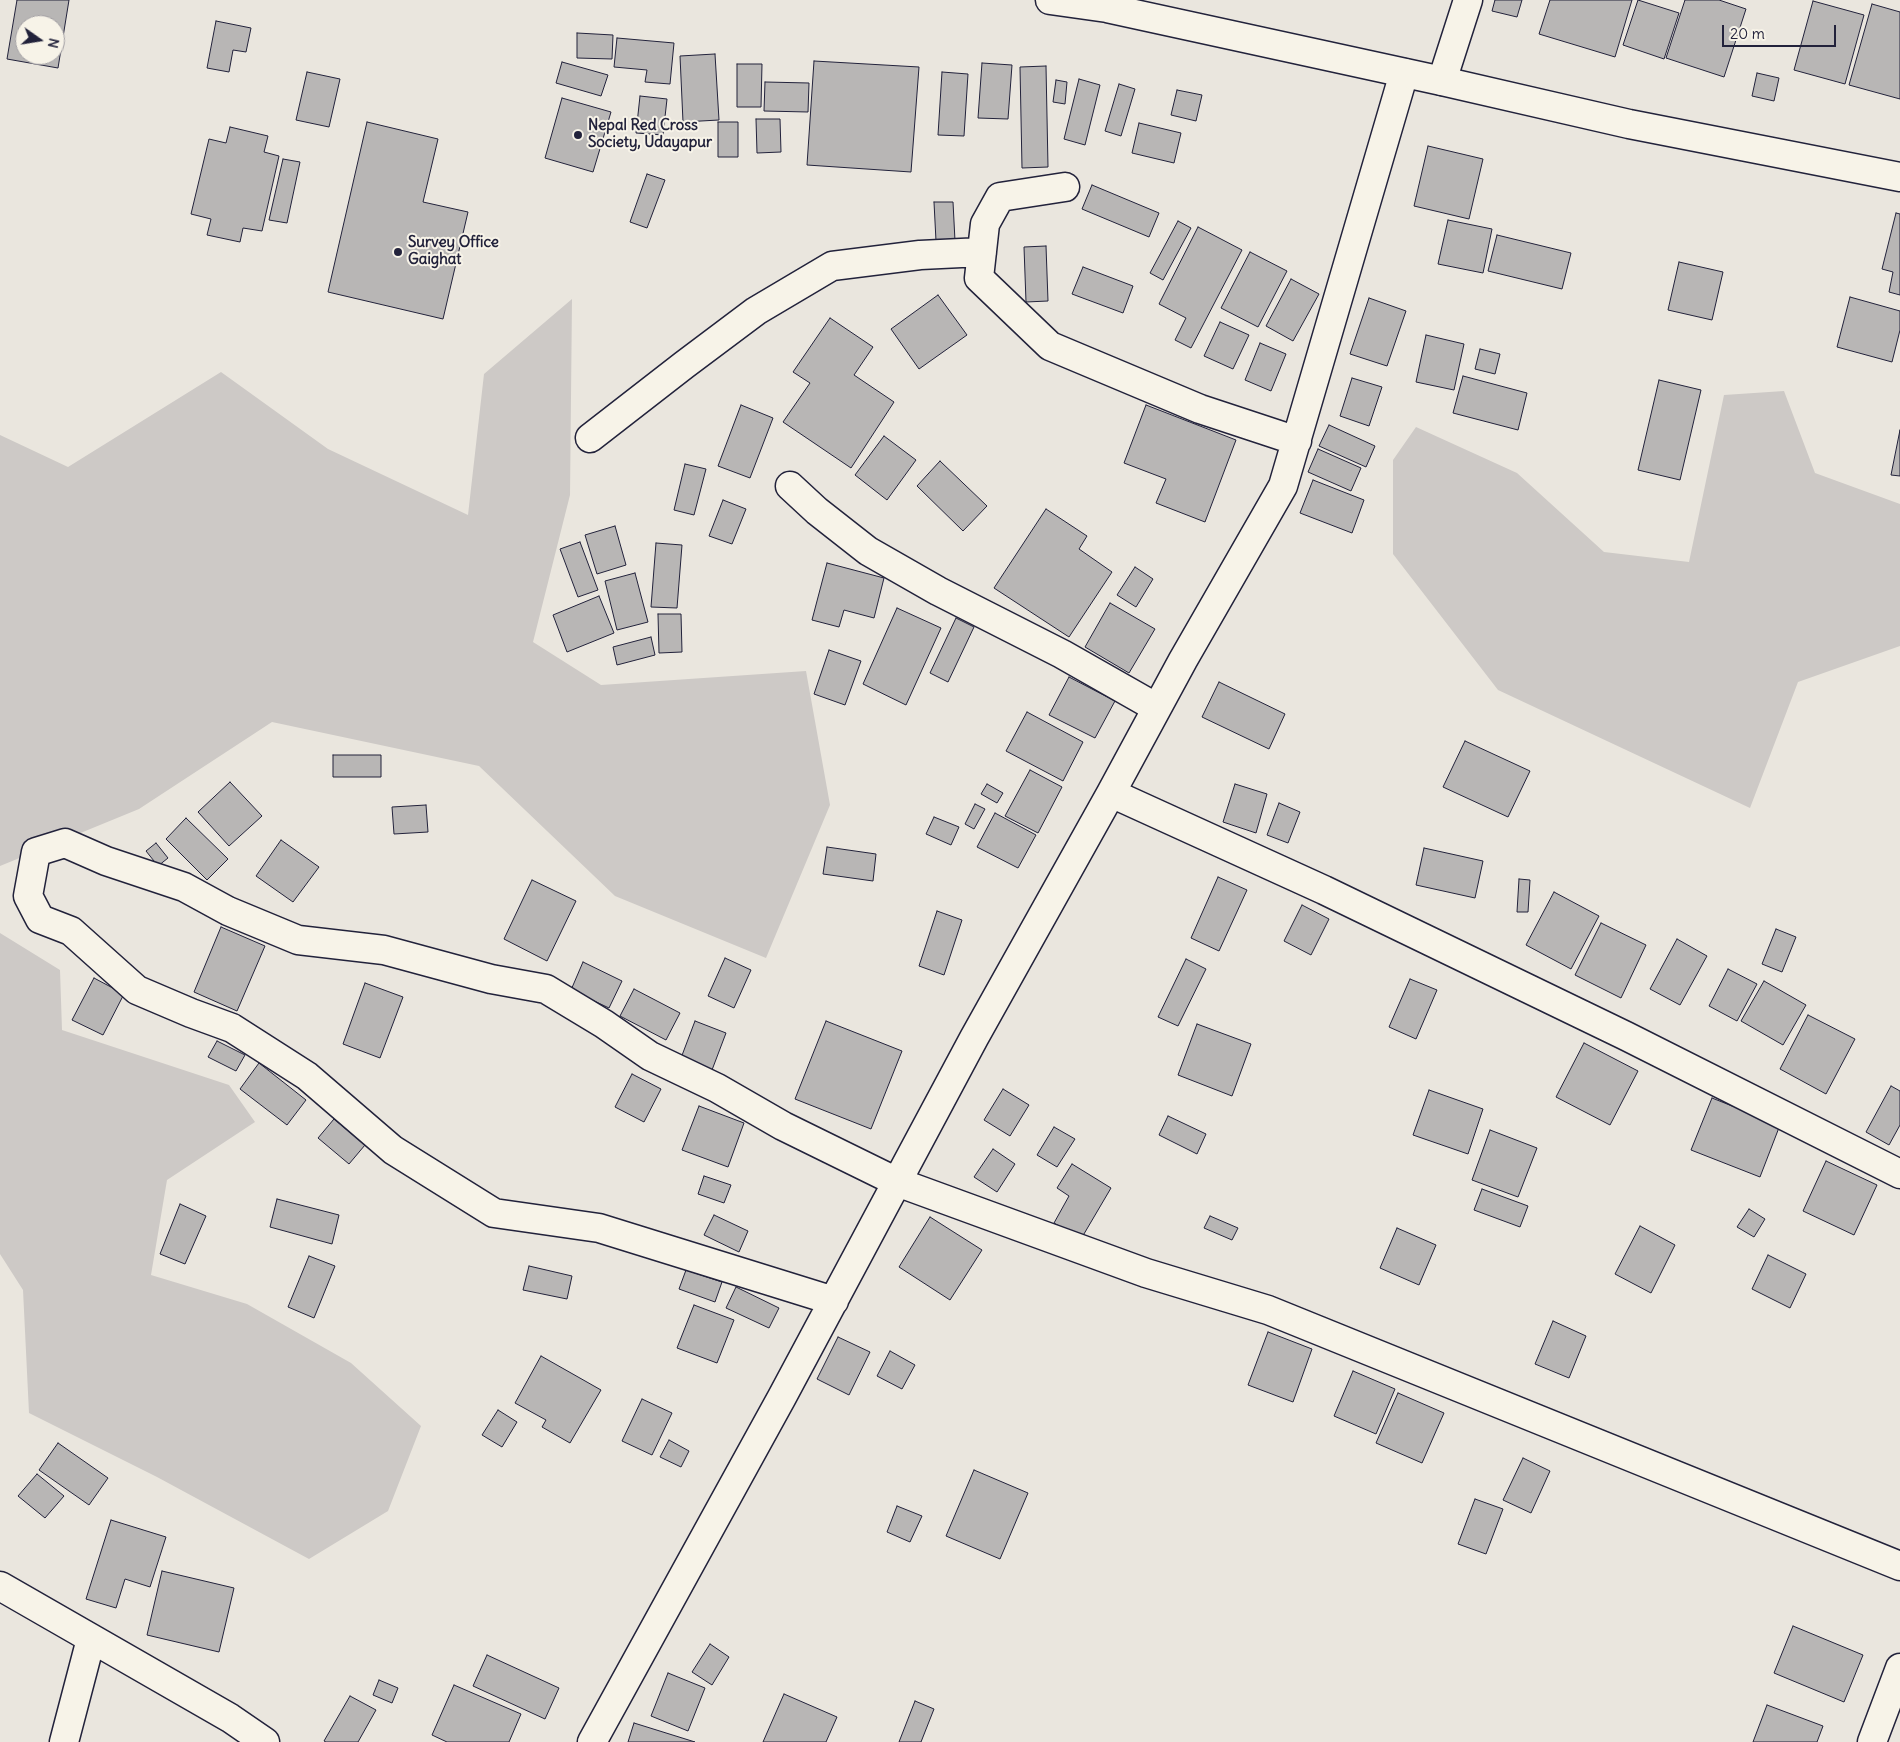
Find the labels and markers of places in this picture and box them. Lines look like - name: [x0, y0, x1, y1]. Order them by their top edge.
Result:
- place label: Nepal Red Cross Society, Udayapur: [588, 117, 712, 152]
- marker: Nepal Red Cross Society, Udayapur: [572, 129, 584, 141]
- place label: Survey Office Gaighat: [408, 234, 499, 269]
- marker: Survey Office Gaighat: [392, 246, 404, 258]

